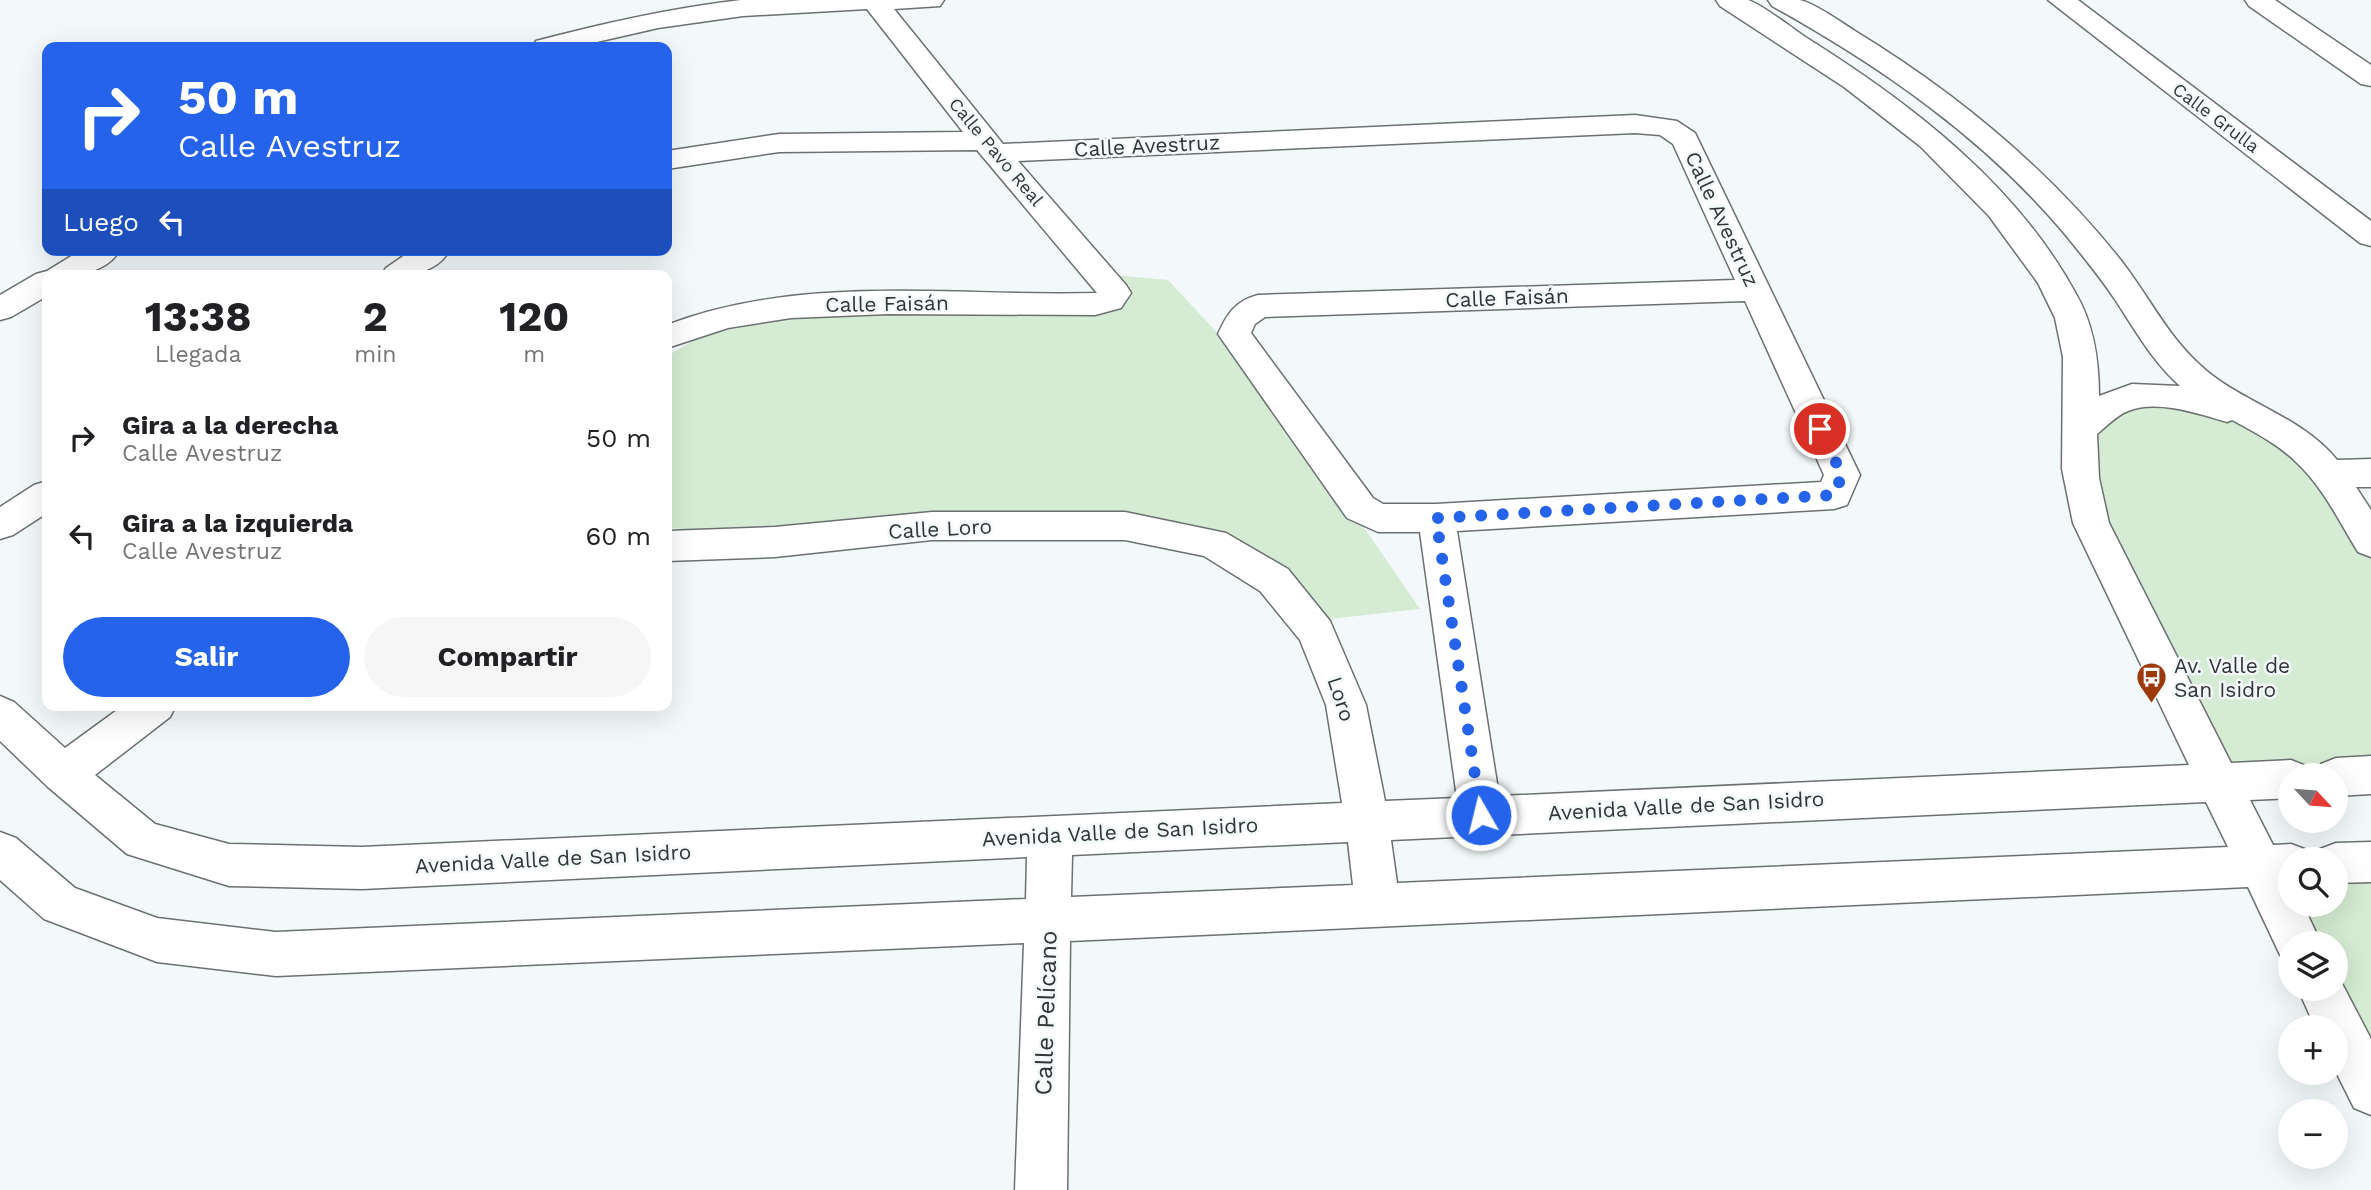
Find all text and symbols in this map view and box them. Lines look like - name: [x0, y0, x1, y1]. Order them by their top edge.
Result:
- text: 50 m: [178, 68, 298, 126]
- icon: right: [63, 70, 154, 161]
- street label: Calle Grulla: [2169, 78, 2264, 157]
- street label: Calle Pavo Real: [945, 93, 1048, 211]
- text: Calle Avestruz: [178, 127, 401, 165]
- street label: Calle Avestruz: [1073, 129, 1221, 162]
- street label: Calle Avestruz: [1680, 147, 1765, 290]
- icon: left: [153, 203, 191, 241]
- text: Luego: [63, 207, 139, 237]
- street label: Calle Faisán: [1445, 283, 1569, 312]
- street label: Calle Faisán: [825, 290, 949, 317]
- text: 13:38: [145, 292, 252, 341]
- text: 2: [363, 292, 388, 341]
- text: 120: [499, 292, 569, 341]
- text: Llegada: [155, 341, 241, 368]
- text: min: [354, 341, 397, 368]
- text: m: [523, 341, 545, 368]
- pin: [1790, 399, 1850, 459]
- text: Gira a la derecha: [122, 410, 338, 440]
- icon: arrive: [1801, 410, 1839, 448]
- icon: right: [63, 419, 101, 457]
- text: 50 m: [586, 423, 651, 453]
- text: Calle Avestruz: [122, 440, 282, 467]
- text: Gira a la izquierda: [122, 508, 353, 538]
- street label: Calle Loro: [887, 513, 993, 544]
- icon: left: [63, 517, 101, 555]
- text: 60 m: [585, 521, 651, 551]
- text: Calle Avestruz: [122, 538, 282, 565]
- button: Salir: [63, 617, 350, 697]
- button: Compartir: [364, 617, 651, 697]
- place label: Av. Valle de San Isidro: [2174, 653, 2290, 702]
- bus stop icon: Av. Valle de San Isidro: [2134, 661, 2168, 705]
- street label: Loro: [1323, 673, 1360, 724]
- north arrow: [2278, 763, 2348, 833]
- map controls: [2278, 763, 2348, 1169]
- position arrow: [1444, 778, 1518, 852]
- street label: Avenida Valle de San Isidro: [1547, 786, 1825, 825]
- street label: Avenida Valle de San Isidro: [981, 812, 1259, 851]
- street label: Avenida Valle de San Isidro: [414, 839, 692, 878]
- button: search: [2278, 847, 2348, 917]
- street label: Calle Pelícano: [1029, 930, 1063, 1096]
- button: layers: [2278, 931, 2348, 1001]
- button: +: [2278, 1015, 2348, 1085]
- button: −: [2278, 1099, 2348, 1169]

